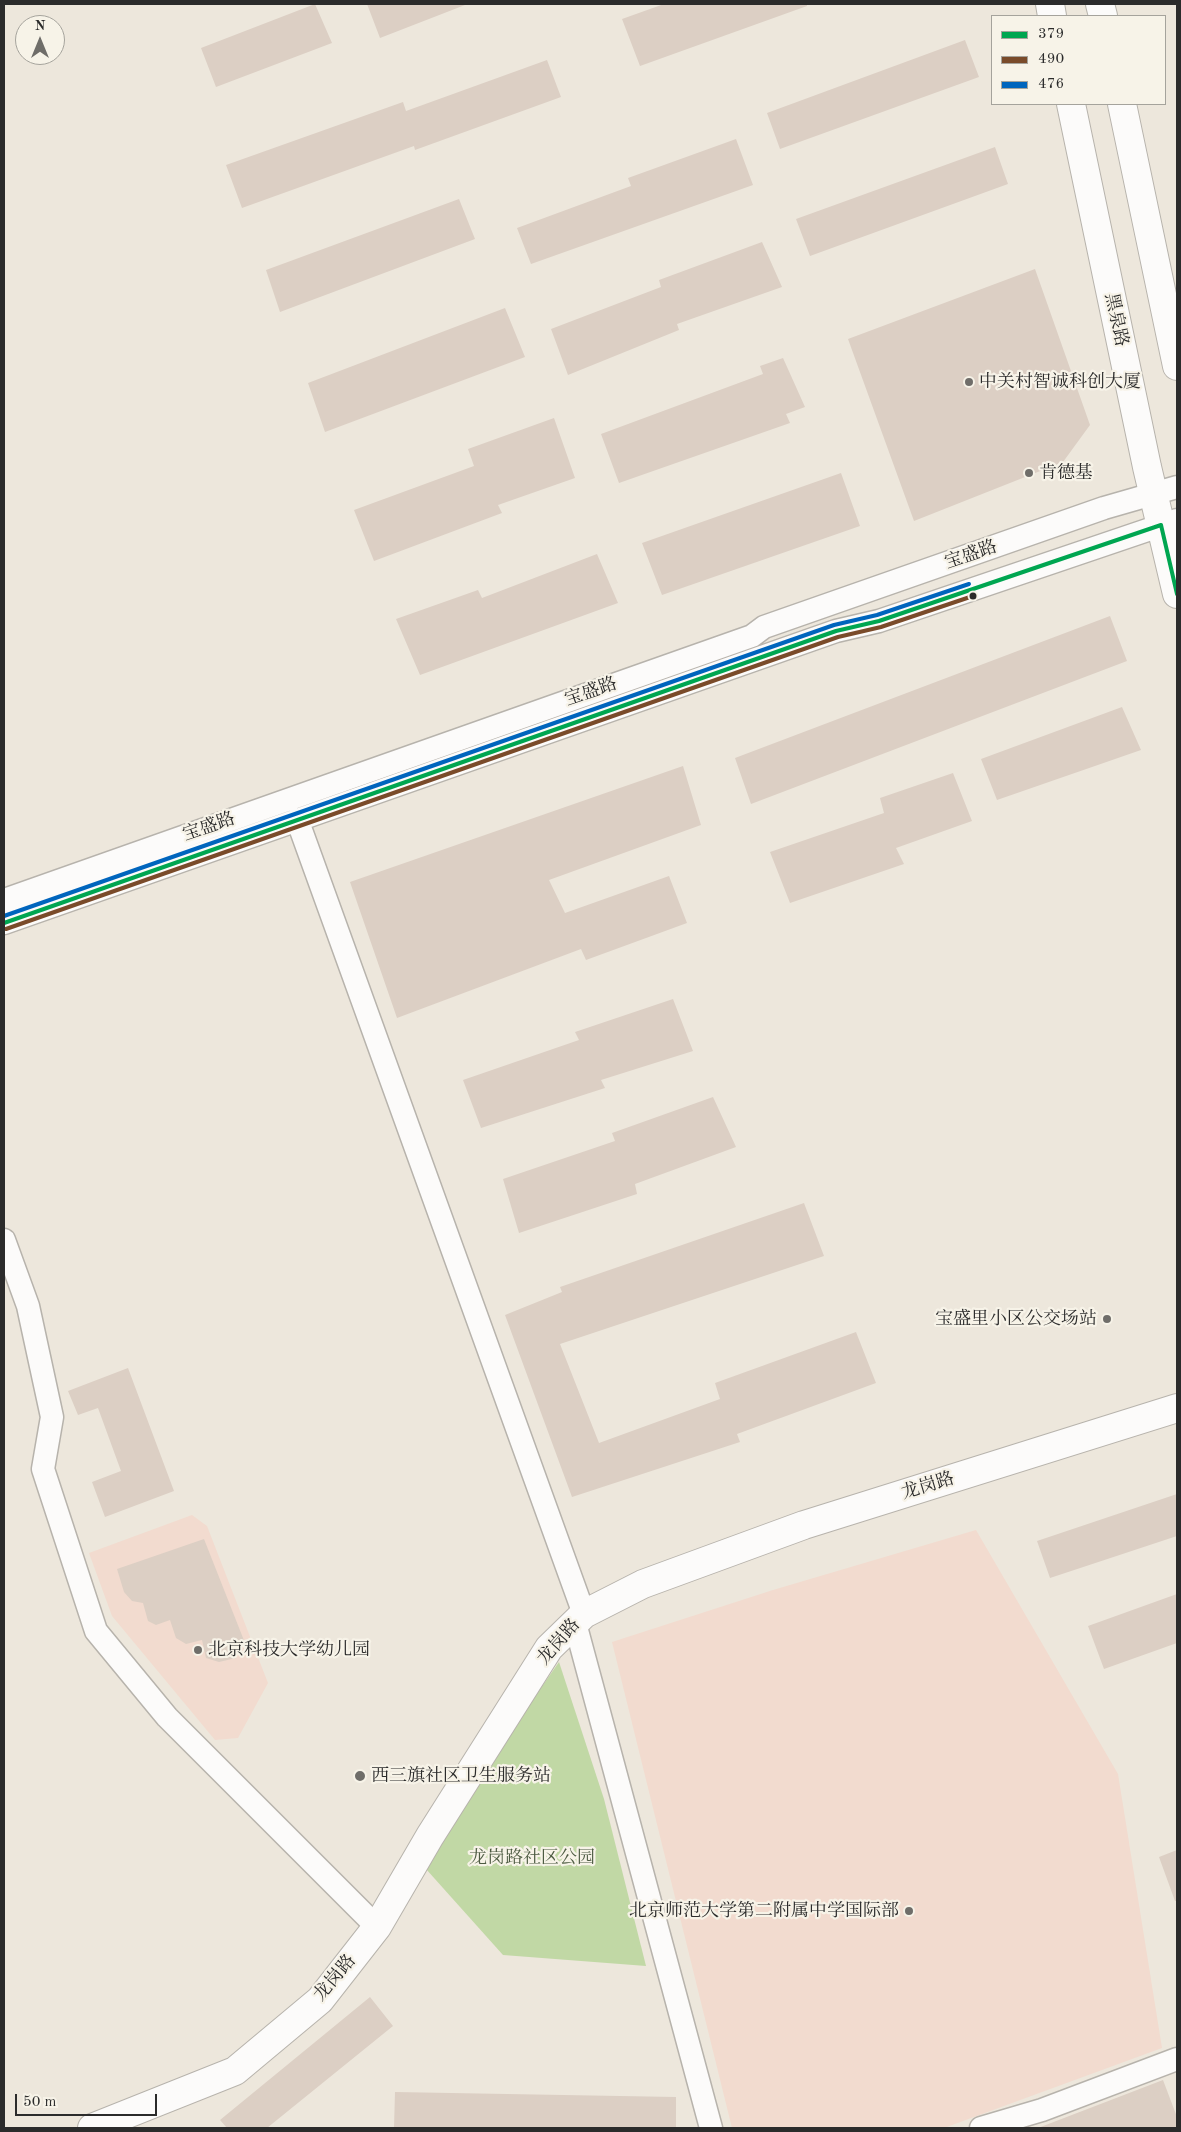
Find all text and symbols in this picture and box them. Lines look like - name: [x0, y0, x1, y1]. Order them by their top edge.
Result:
- north arrow: [15, 15, 65, 65]
- legend: [991, 15, 1166, 105]
- text: N: [35, 19, 45, 33]
- text: 379: [1038, 27, 1064, 42]
- text: 490: [1038, 52, 1064, 67]
- text: 476: [1038, 77, 1064, 92]
- street label: 黑泉路: [1100, 291, 1132, 349]
- place label: 中关村智诚科创大厦: [979, 371, 1141, 393]
- marker: 中关村智诚科创大厦: [963, 376, 975, 388]
- place label: 肯德基: [1039, 462, 1093, 484]
- marker: 肯德基: [1023, 467, 1035, 479]
- street label: 宝盛路: [942, 536, 1000, 574]
- unlabelled marker: [968, 591, 978, 601]
- street label: 宝盛路: [562, 673, 620, 711]
- street label: 宝盛路: [180, 808, 238, 846]
- place label: 宝盛里小区公交场站: [935, 1308, 1097, 1330]
- marker: 宝盛里小区公交场站: [1101, 1313, 1113, 1325]
- street label: 龙岗路: [899, 1468, 957, 1504]
- street label: 龙岗路: [533, 1615, 585, 1669]
- place label: 北京科技大学幼儿园: [208, 1639, 370, 1661]
- marker: 北京科技大学幼儿园: [192, 1644, 204, 1656]
- place label: 西三旗社区卫生服务站: [371, 1765, 551, 1787]
- marker: 西三旗社区卫生服务站: [353, 1769, 367, 1783]
- park label: 龙岗路社区公园: [469, 1847, 595, 1869]
- place label: 北京师范大学第二附属中学国际部: [629, 1900, 899, 1922]
- marker: 北京师范大学第二附属中学国际部: [903, 1905, 915, 1917]
- street label: 龙岗路: [309, 1950, 361, 2006]
- scale bar: [18, 2084, 160, 2116]
- text: 50 m: [23, 2095, 57, 2110]

